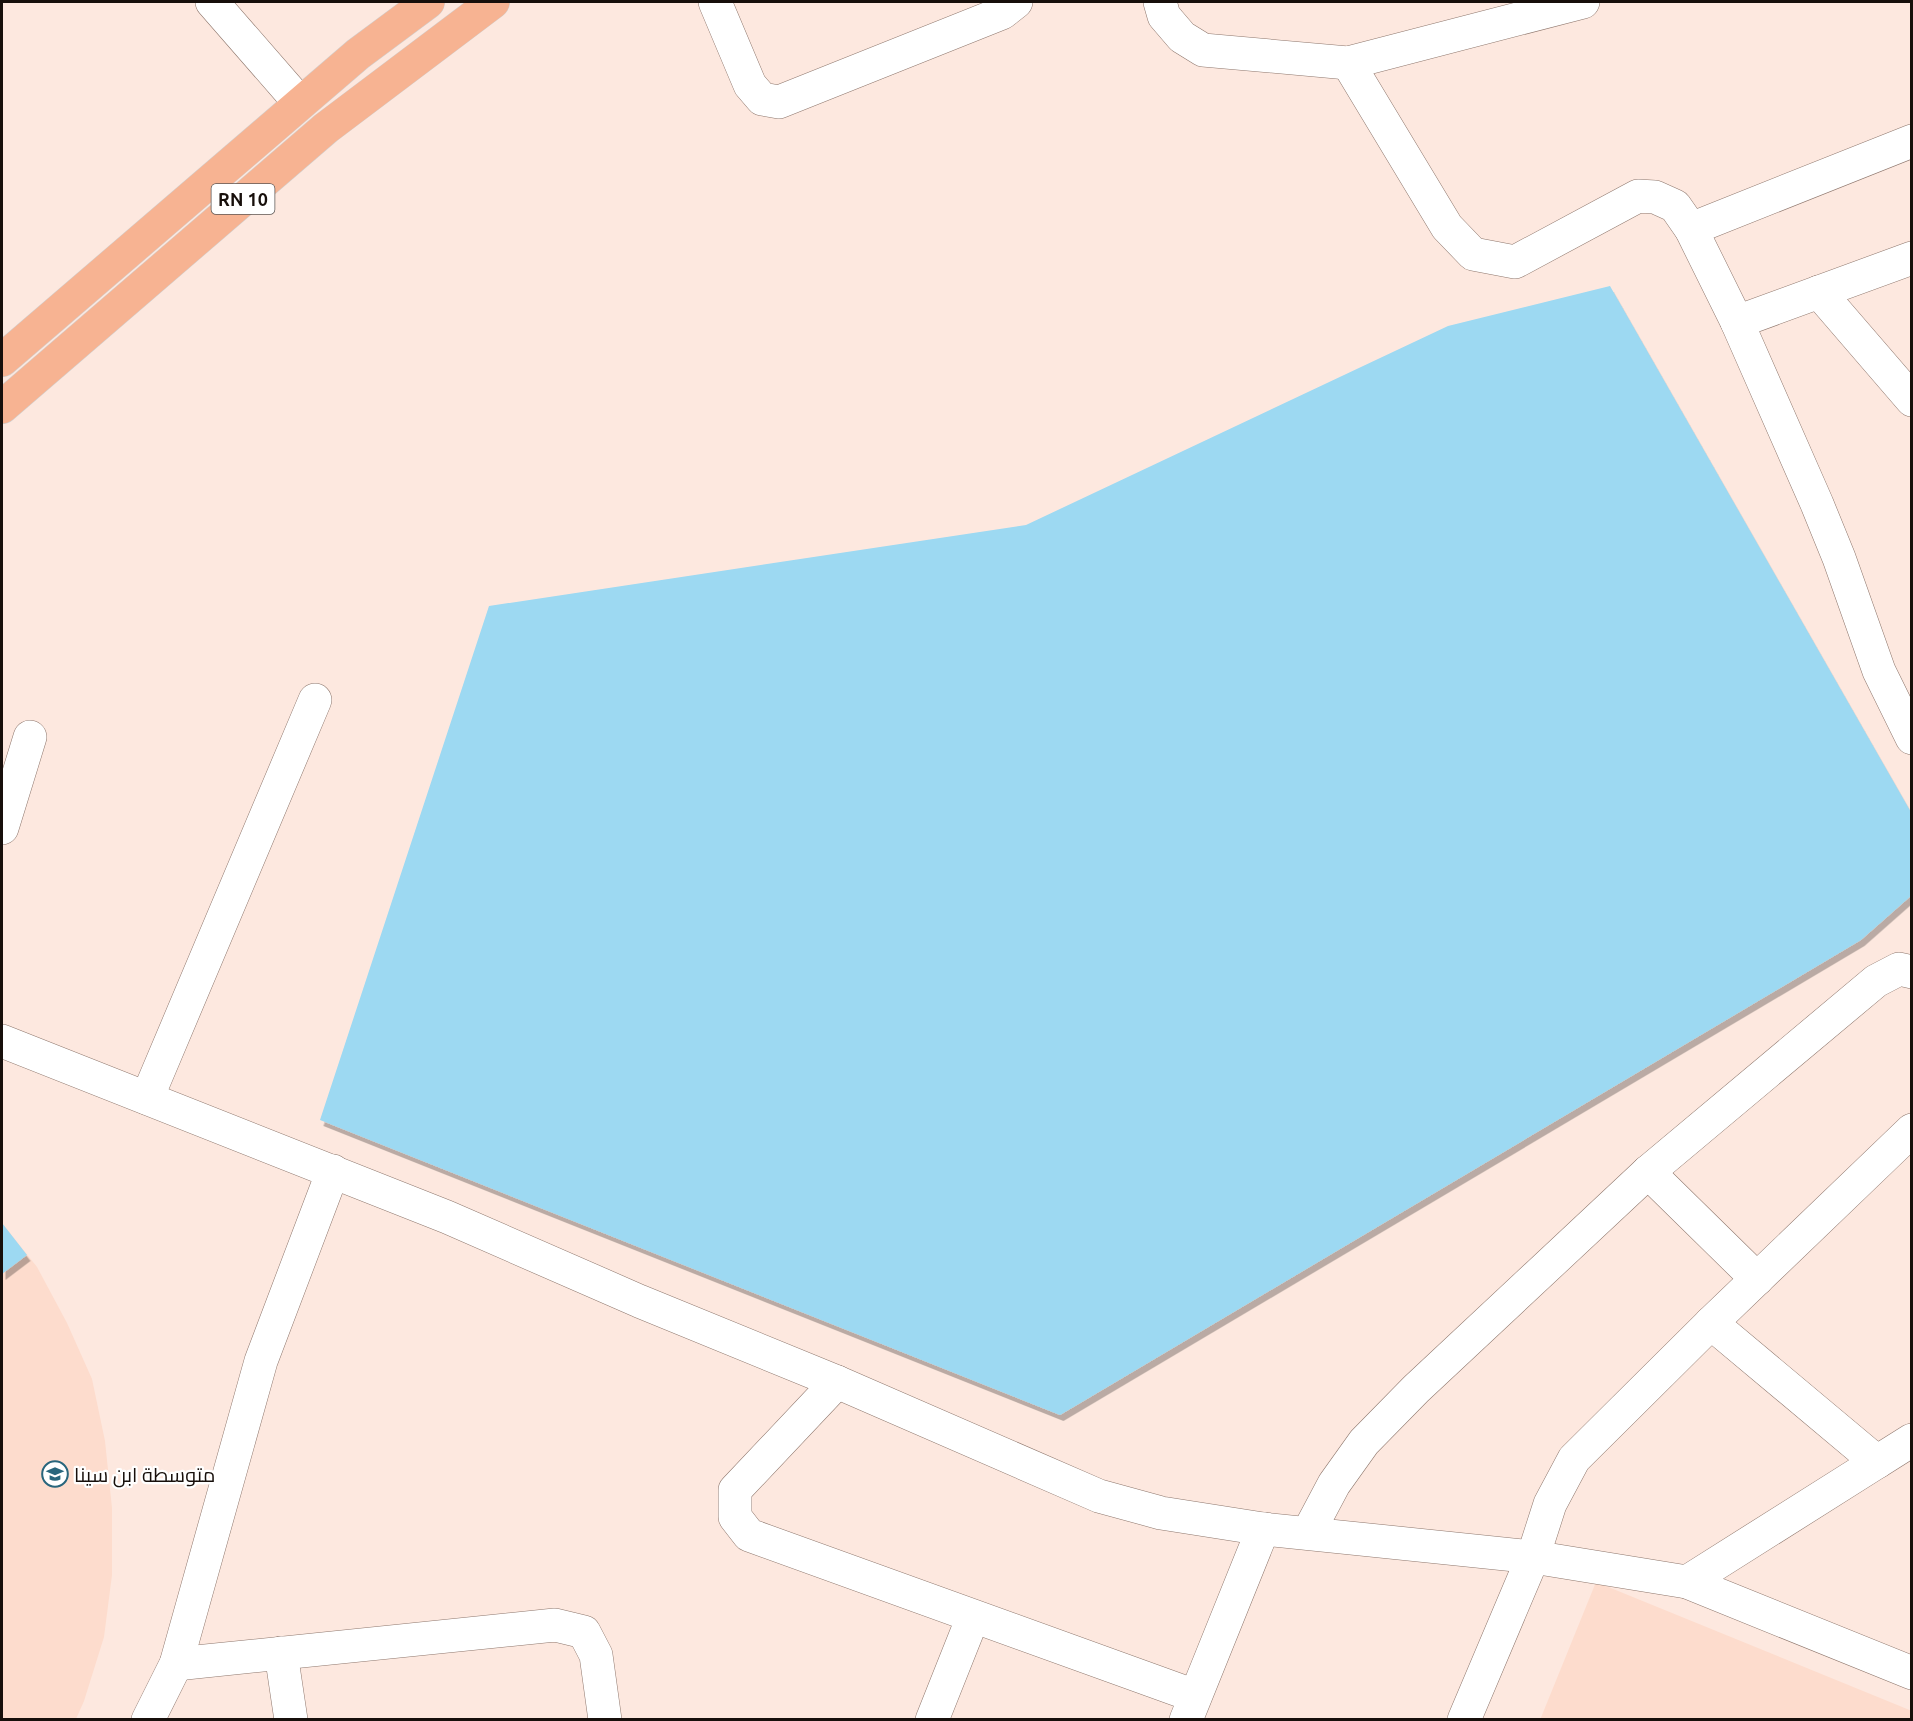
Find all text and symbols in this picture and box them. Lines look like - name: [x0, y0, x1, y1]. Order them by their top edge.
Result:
- road number: RN 10: [212, 184, 274, 214]
- school or university icon: متوسطة ابن سينا: [40, 1459, 70, 1489]
- place label: متوسطة ابن سينا: [74, 1463, 215, 1488]

